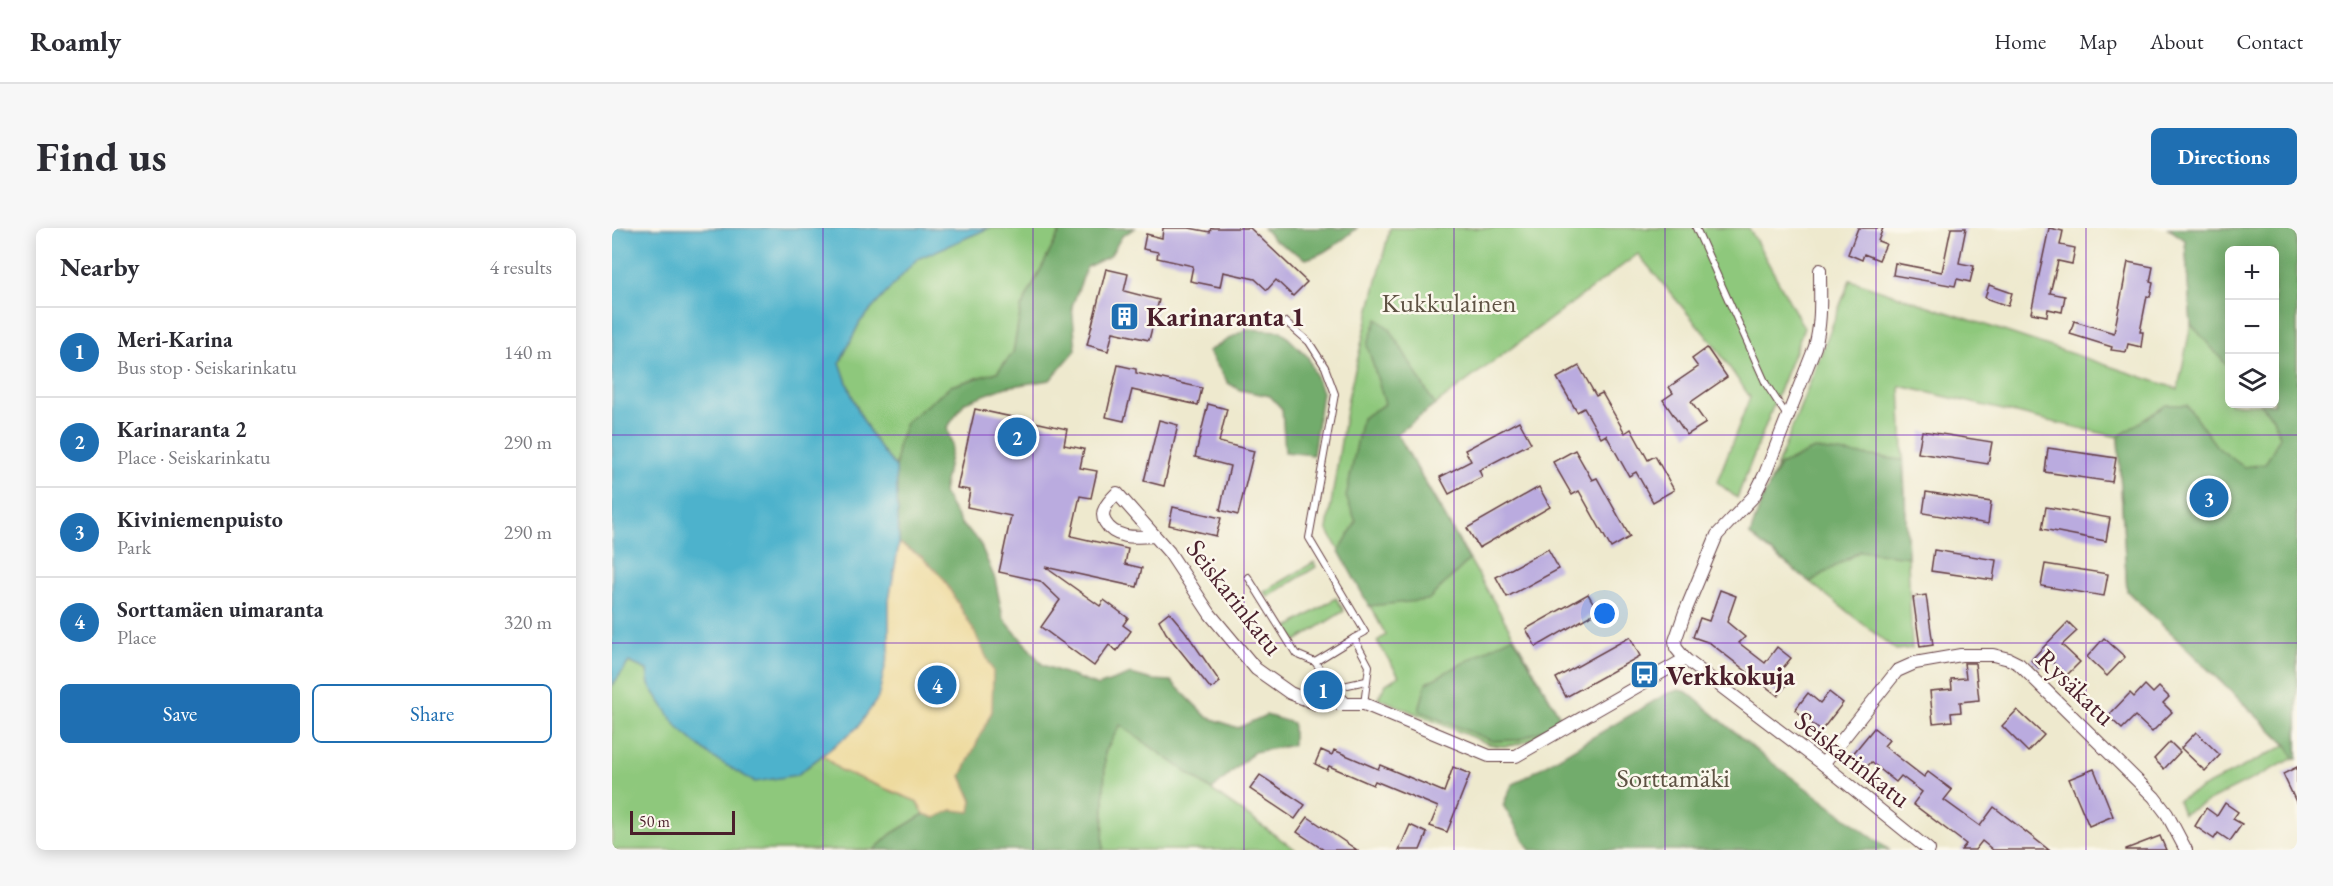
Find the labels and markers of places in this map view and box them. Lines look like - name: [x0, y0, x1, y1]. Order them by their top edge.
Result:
- place label: Karinaranta 1: [1146, 299, 1305, 334]
- building icon: Karinaranta 1: [1109, 300, 1141, 332]
- pin: 2: [998, 414, 1036, 460]
- pin: 3: [2190, 476, 2228, 520]
- place label: Verkkokuja: [1666, 658, 1795, 693]
- bus stop icon: Verkkokuja: [1629, 659, 1661, 691]
- pin: 4: [918, 662, 956, 708]
- pin: 1: [1304, 668, 1342, 712]

